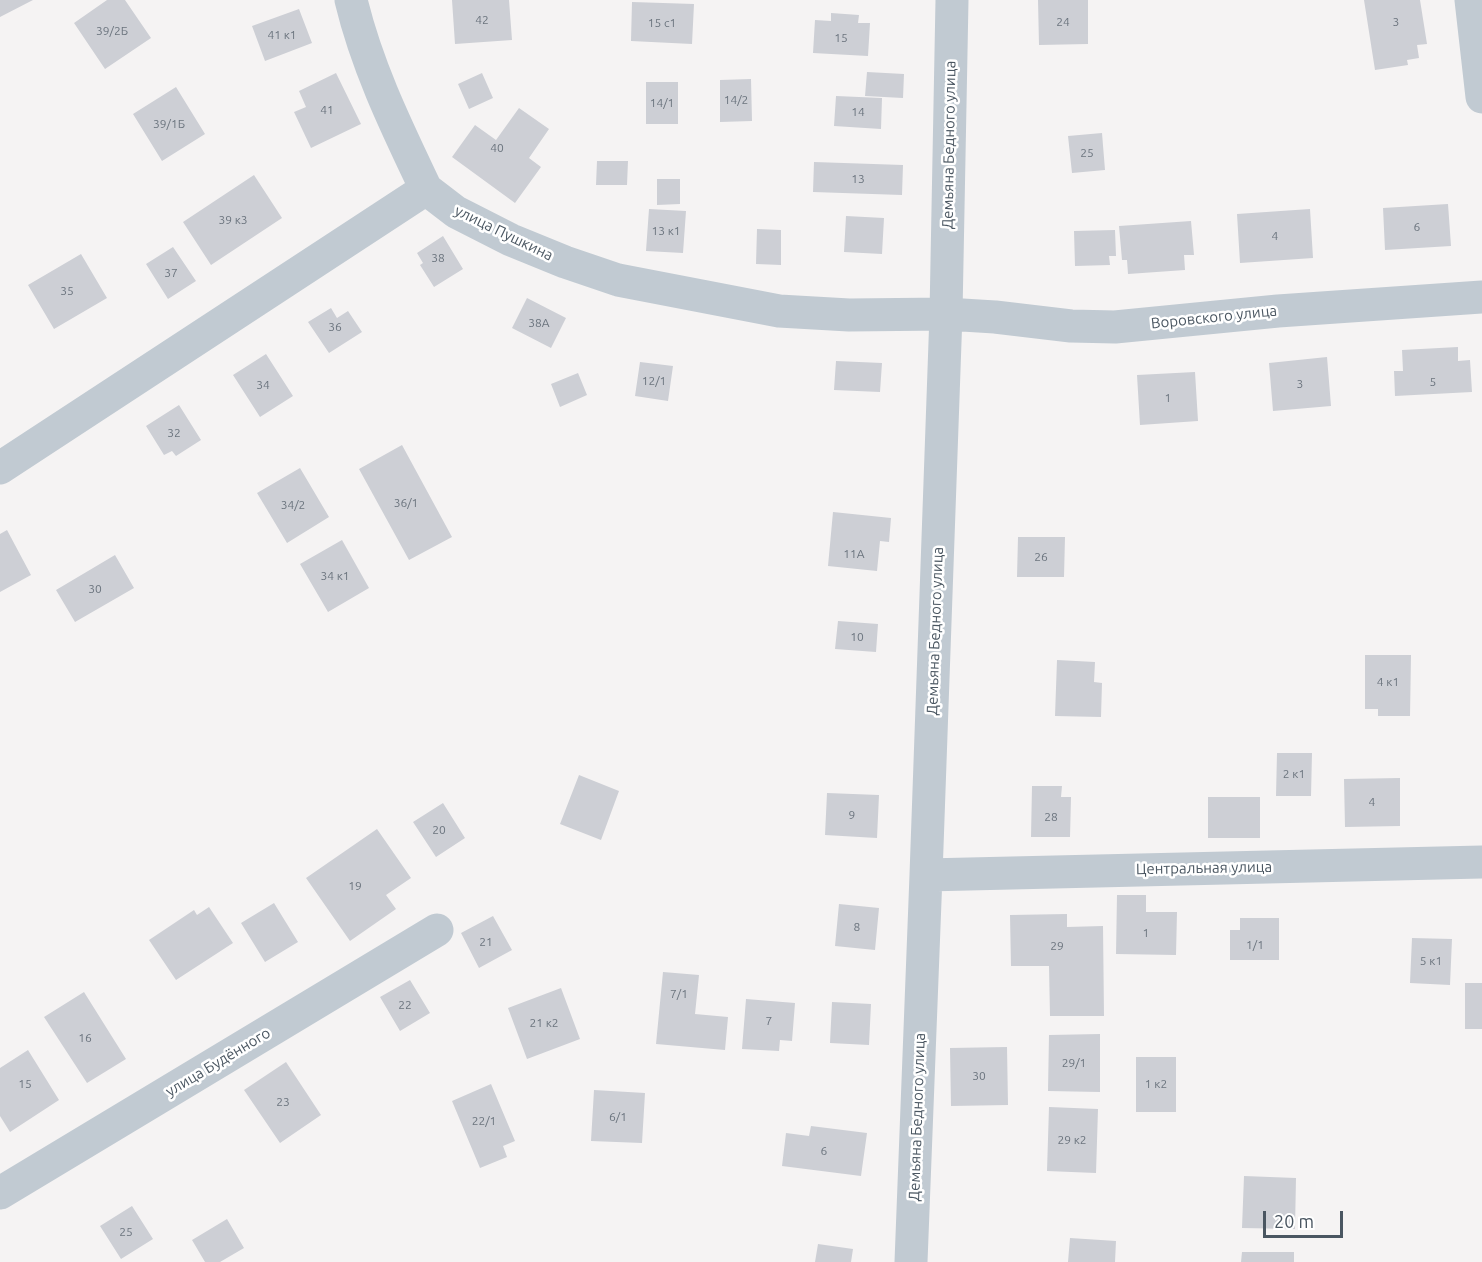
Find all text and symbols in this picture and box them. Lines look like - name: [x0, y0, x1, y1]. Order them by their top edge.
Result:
- house number: 42: [475, 13, 489, 27]
- house number: 24: [1056, 15, 1070, 29]
- house number: 3: [1393, 15, 1399, 29]
- house number: 15 с1: [648, 16, 676, 30]
- house number: 39/2Б: [96, 24, 128, 38]
- house number: 41 к1: [267, 28, 297, 42]
- house number: 15: [834, 31, 848, 45]
- street label: Демьяна Бедного улица: [939, 61, 959, 229]
- house number: 14/2: [724, 93, 748, 107]
- house number: 14/1: [650, 96, 674, 110]
- house number: 41: [320, 103, 334, 117]
- house number: 14: [851, 105, 865, 119]
- house number: 39/1Б: [153, 117, 185, 131]
- house number: 40: [490, 141, 504, 155]
- house number: 25: [1080, 146, 1094, 160]
- house number: 13: [851, 172, 865, 186]
- street label: улица Пушкина: [452, 201, 556, 265]
- house number: 39 к3: [218, 213, 248, 227]
- house number: 6: [1414, 220, 1420, 234]
- house number: 13 к1: [651, 224, 681, 238]
- house number: 4: [1272, 229, 1278, 243]
- house number: 38: [431, 251, 445, 265]
- house number: 37: [164, 266, 178, 280]
- house number: 35: [60, 284, 74, 298]
- street label: Воровского улица: [1150, 301, 1278, 333]
- house number: 38А: [528, 316, 550, 330]
- house number: 36: [328, 320, 342, 334]
- house number: 12/1: [642, 374, 666, 388]
- house number: 5: [1430, 375, 1436, 389]
- house number: 3: [1297, 377, 1303, 391]
- house number: 34: [256, 378, 270, 392]
- house number: 1: [1165, 391, 1171, 405]
- house number: 32: [167, 426, 181, 440]
- house number: 36/1: [394, 496, 418, 510]
- house number: 34/2: [281, 498, 305, 512]
- street label: Демьяна Бедного улица: [923, 546, 947, 716]
- house number: 11А: [843, 547, 865, 561]
- house number: 26: [1034, 550, 1048, 564]
- house number: 34 к1: [320, 569, 350, 583]
- house number: 30: [88, 582, 102, 596]
- house number: 10: [850, 630, 864, 644]
- house number: 4 к1: [1377, 675, 1399, 689]
- house number: 2 к1: [1283, 767, 1305, 781]
- house number: 4: [1369, 795, 1375, 809]
- house number: 9: [849, 808, 855, 822]
- house number: 28: [1044, 810, 1058, 824]
- house number: 20: [432, 823, 446, 837]
- street label: Центральная улица: [1136, 858, 1272, 878]
- house number: 19: [348, 879, 362, 893]
- house number: 8: [854, 920, 860, 934]
- house number: 1: [1143, 926, 1149, 940]
- house number: 21: [479, 935, 493, 949]
- house number: 1/1: [1246, 938, 1264, 952]
- house number: 29: [1050, 939, 1064, 953]
- house number: 5 к1: [1420, 954, 1442, 968]
- house number: 7/1: [670, 987, 688, 1001]
- house number: 22: [398, 998, 412, 1012]
- house number: 7: [766, 1014, 772, 1028]
- house number: 21 к2: [529, 1016, 559, 1030]
- street label: улица Будённого: [162, 1024, 274, 1100]
- house number: 16: [78, 1031, 92, 1045]
- street label: Демьяна Бедного улица: [905, 1032, 929, 1202]
- house number: 29/1: [1062, 1056, 1086, 1070]
- house number: 30: [972, 1069, 986, 1083]
- house number: 15: [18, 1077, 32, 1091]
- house number: 1 к2: [1145, 1077, 1167, 1091]
- house number: 23: [276, 1095, 290, 1109]
- house number: 6/1: [609, 1110, 627, 1124]
- house number: 22/1: [472, 1114, 496, 1128]
- house number: 29 к2: [1057, 1133, 1087, 1147]
- house number: 6: [821, 1144, 827, 1158]
- scale bar: [1266, 1199, 1346, 1237]
- text: 20 m: [1274, 1211, 1314, 1231]
- house number: 25: [119, 1225, 133, 1239]

